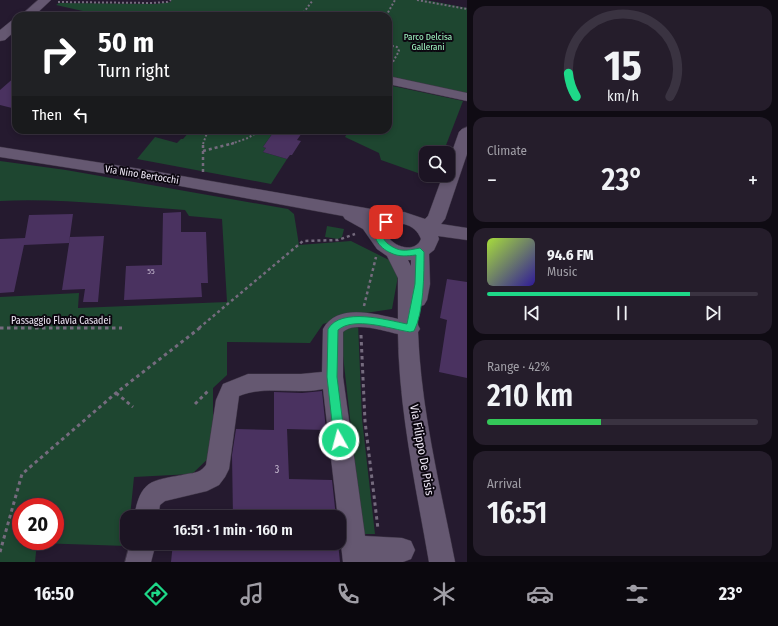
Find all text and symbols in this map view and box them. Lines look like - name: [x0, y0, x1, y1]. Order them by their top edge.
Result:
- text: 50 m: [98, 26, 154, 59]
- icon: right: [32, 28, 84, 80]
- park label: Parco Delcisa Gallerani: [404, 32, 453, 52]
- text: 15: [603, 40, 642, 90]
- text: Turn right: [98, 60, 170, 82]
- text: km/h: [607, 87, 638, 104]
- icon: left: [70, 104, 92, 126]
- text: Then: [32, 106, 62, 124]
- text: Climate: [487, 143, 527, 158]
- map controls: [419, 146, 455, 182]
- button: search: [419, 146, 455, 182]
- text: 23°: [602, 162, 643, 198]
- street label: Via Nino Bertocchi: [104, 163, 180, 187]
- text: −: [487, 167, 497, 194]
- text: +: [748, 167, 758, 194]
- pin: [369, 205, 403, 239]
- icon: arrive: [375, 211, 397, 233]
- text: 94.6 FM: [547, 246, 594, 264]
- text: Music: [547, 264, 577, 279]
- house number: 55: [147, 267, 155, 276]
- icon: previous: [521, 302, 543, 324]
- icon: pause: [611, 302, 633, 324]
- icon: next: [702, 302, 724, 324]
- street label: Passaggio Flavia Casadei: [11, 315, 111, 327]
- text: Range · 42%: [487, 359, 550, 374]
- text: 210 km: [487, 378, 573, 414]
- street label: Via Filippo De Pisis: [407, 403, 437, 497]
- position arrow: [318, 419, 360, 461]
- house number: 3: [275, 464, 280, 476]
- text: Arrival: [487, 476, 521, 491]
- text: 16:51: [487, 495, 547, 531]
- speed limit sign: 20: [12, 498, 64, 550]
- text: 16:51 · 1 min · 160 m: [173, 521, 293, 539]
- icon: directions: [142, 580, 170, 608]
- icon: music: [238, 580, 266, 608]
- icon: phone: [334, 580, 362, 608]
- icon: climate: [430, 580, 458, 608]
- icon: car: [526, 580, 554, 608]
- icon: filters: [623, 580, 651, 608]
- text: 16:50: [34, 583, 74, 605]
- text: 23°: [719, 583, 744, 605]

